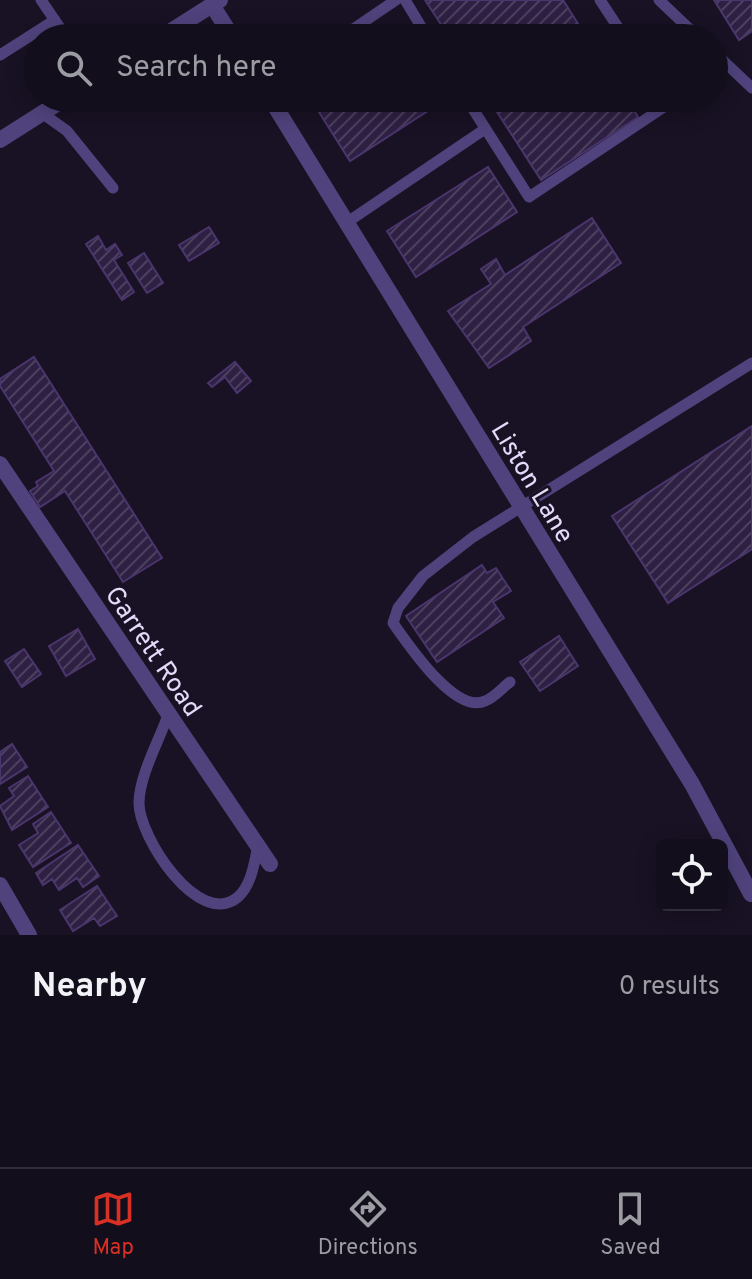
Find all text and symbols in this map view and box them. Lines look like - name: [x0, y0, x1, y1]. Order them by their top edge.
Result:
- search box: [24, 24, 728, 112]
- icon: search: [52, 46, 96, 90]
- text: Search here: [116, 50, 276, 87]
- street label: Liston Lane: [482, 417, 580, 550]
- street label: Garrett Road: [96, 581, 208, 724]
- map controls: [656, 839, 728, 911]
- button: locate: [656, 839, 728, 911]
- text: Nearby: [32, 966, 147, 1009]
- text: 0 results: [619, 971, 720, 1004]
- tab: Map: [91, 1187, 135, 1262]
- tab: Directions: [318, 1187, 418, 1262]
- tab: Saved: [600, 1187, 661, 1262]

